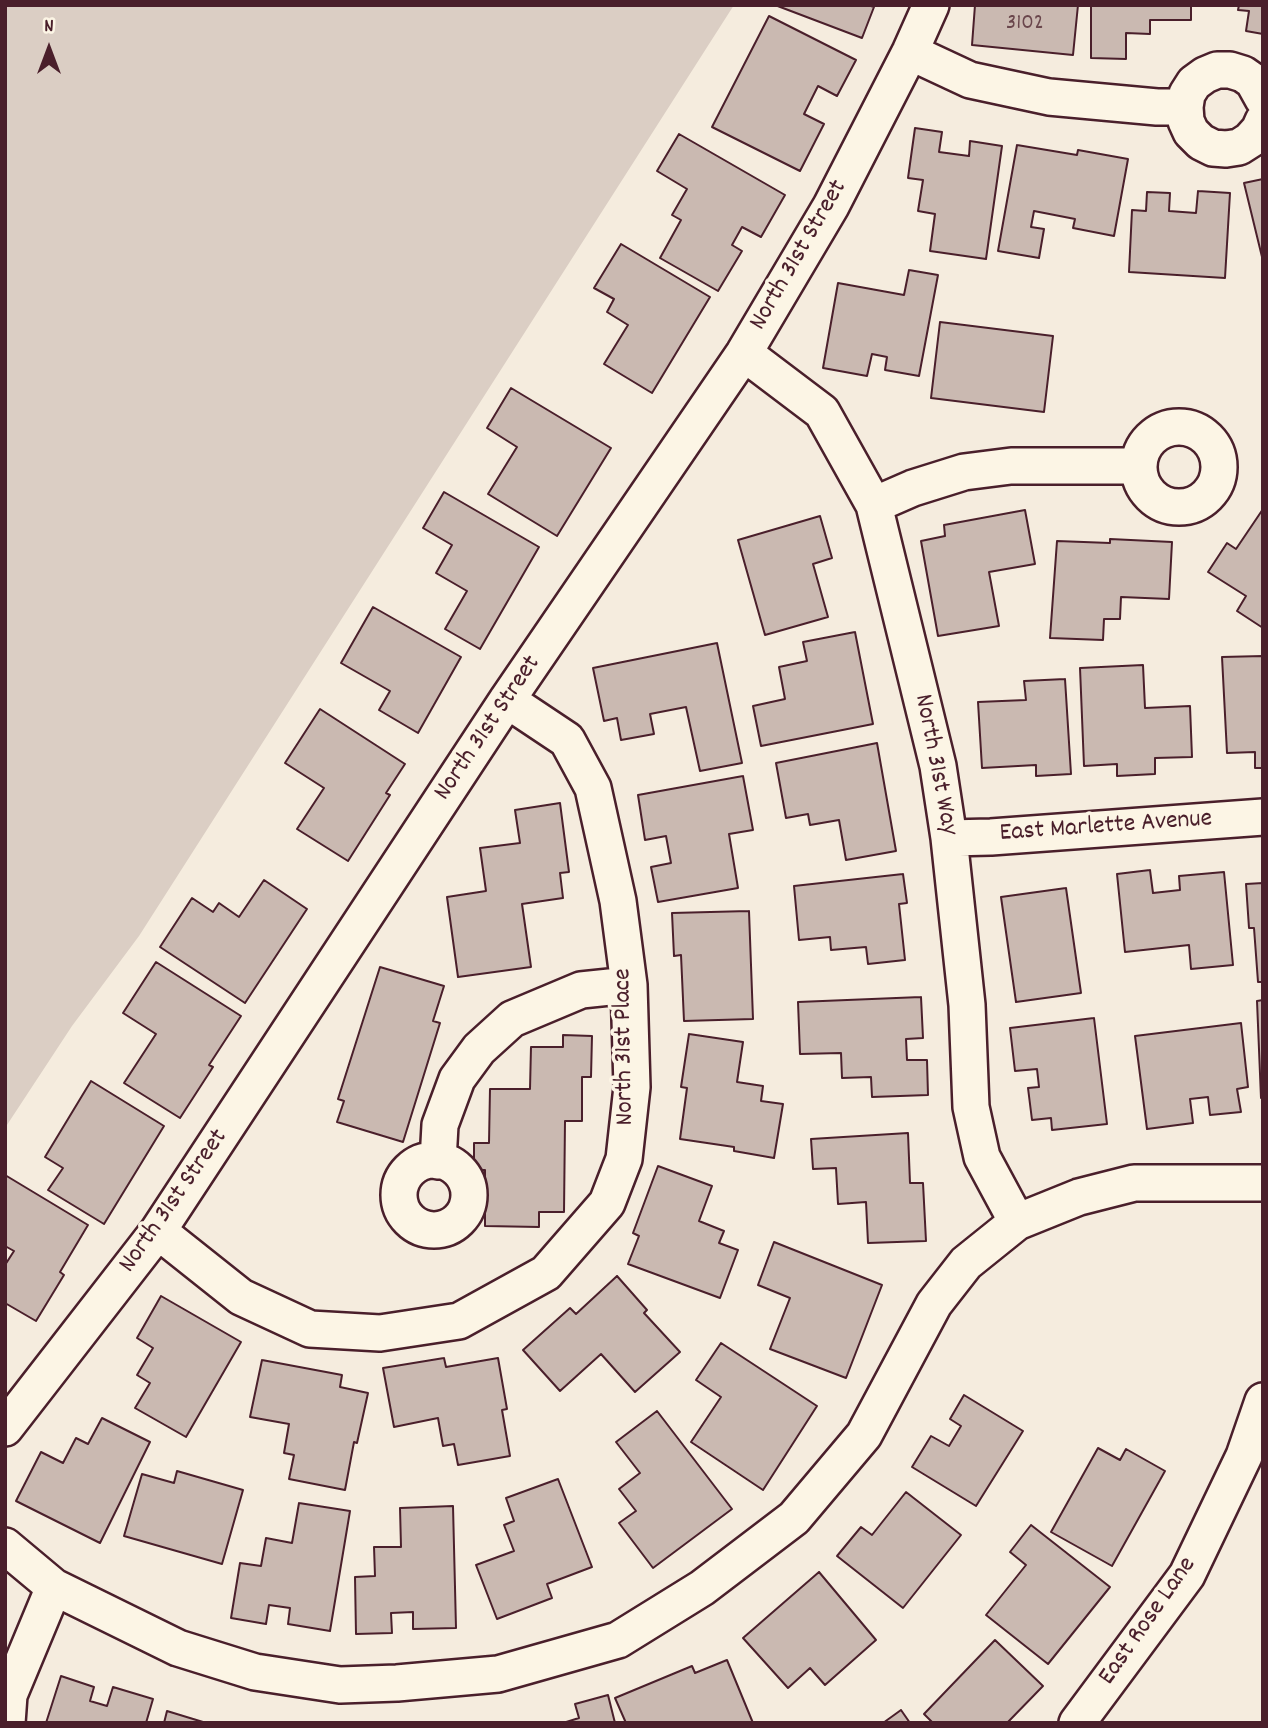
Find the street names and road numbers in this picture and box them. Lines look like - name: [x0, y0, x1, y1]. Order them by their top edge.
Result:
- street label: North 31st Street: [744, 175, 856, 337]
- street label: North 31st Street: [429, 650, 549, 808]
- street label: North 31st Way: [905, 692, 963, 838]
- street label: East Marlette Avenue: [999, 805, 1213, 851]
- street label: North 31st Place: [609, 968, 643, 1126]
- street label: North 31st Street: [114, 1124, 236, 1280]
- street label: East Rose Lane: [1093, 1552, 1205, 1692]

